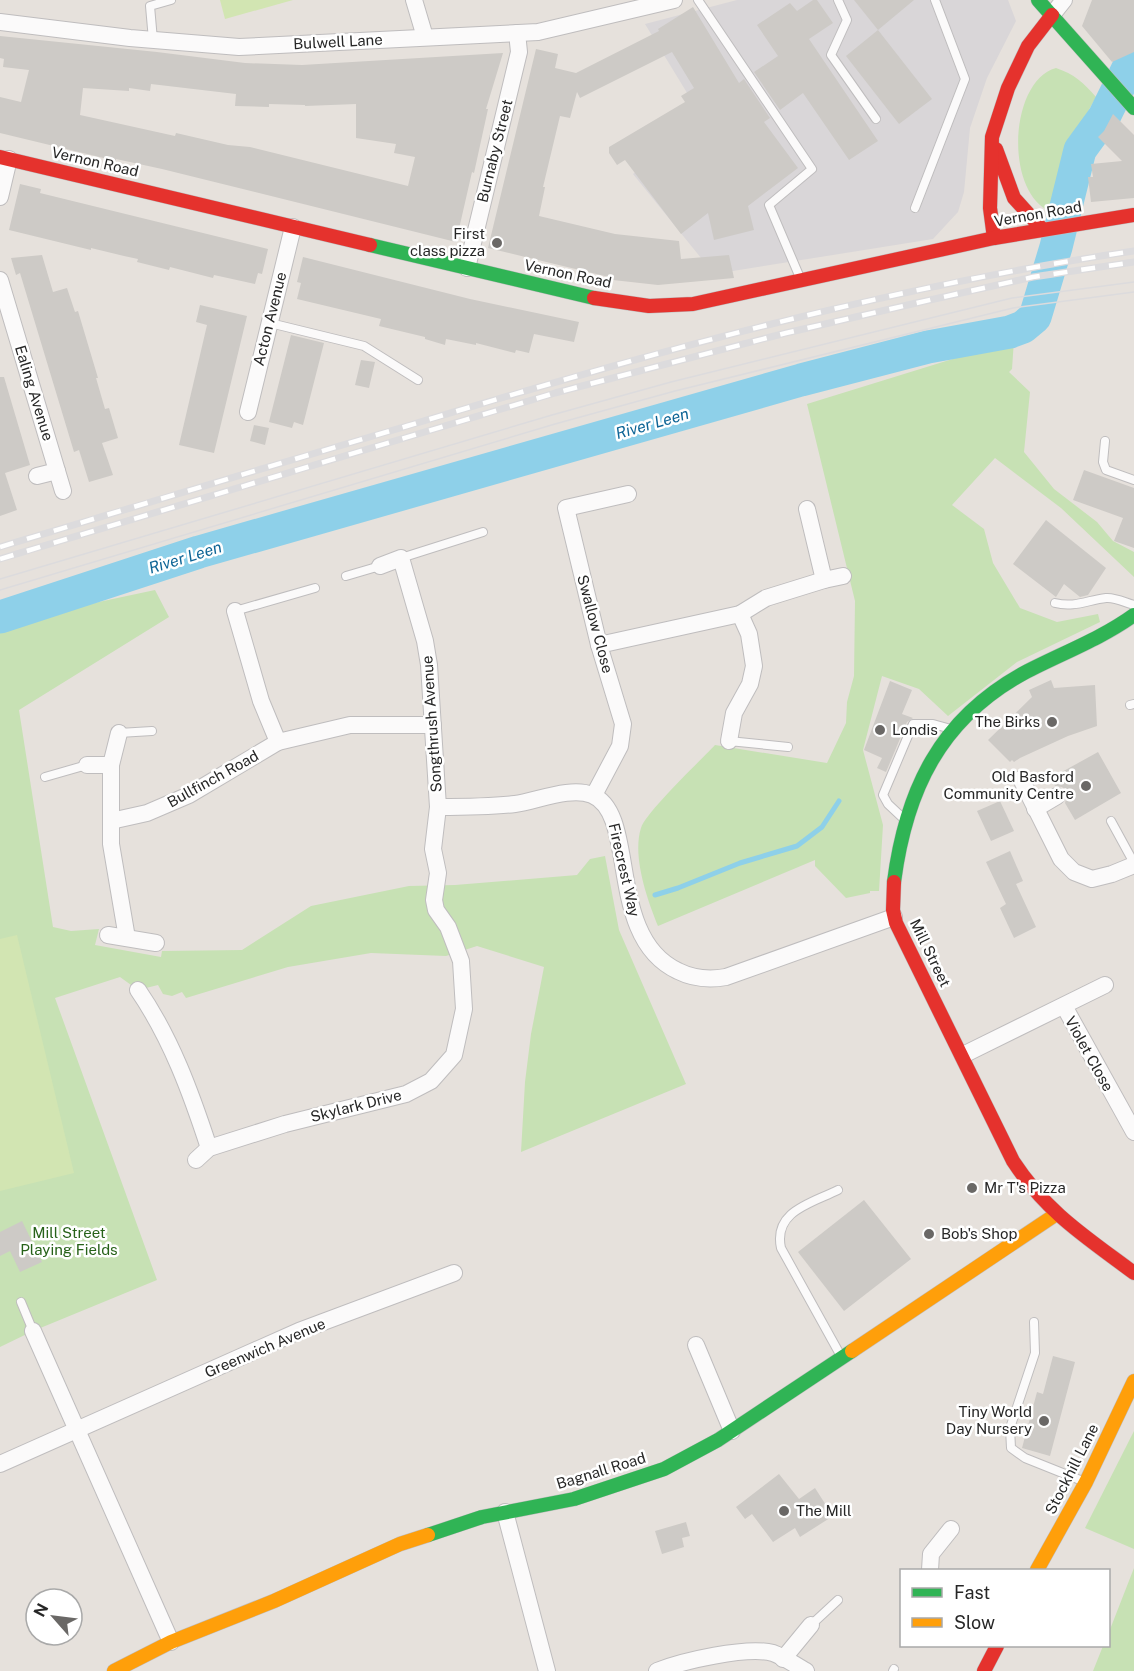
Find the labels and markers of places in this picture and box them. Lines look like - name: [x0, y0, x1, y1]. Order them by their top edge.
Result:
- place label: First class pizza: [410, 225, 485, 259]
- marker: First class pizza: [490, 236, 504, 250]
- place label: The Birks: [975, 713, 1040, 730]
- marker: The Birks: [1045, 715, 1059, 729]
- place label: Londis: [892, 721, 938, 738]
- marker: Londis: [873, 723, 887, 737]
- place label: Old Basford Community Centre: [943, 768, 1074, 802]
- marker: Old Basford Community Centre: [1079, 779, 1093, 793]
- place label: Mr T's Pizza: [984, 1179, 1066, 1196]
- marker: Mr T's Pizza: [965, 1181, 979, 1195]
- place label: Bob's Shop: [941, 1225, 1017, 1242]
- marker: Bob's Shop: [922, 1227, 936, 1241]
- place label: Tiny World Day Nursery: [946, 1403, 1032, 1437]
- marker: Tiny World Day Nursery: [1037, 1414, 1051, 1428]
- place label: The Mill: [796, 1502, 852, 1519]
- marker: The Mill: [777, 1504, 791, 1518]

